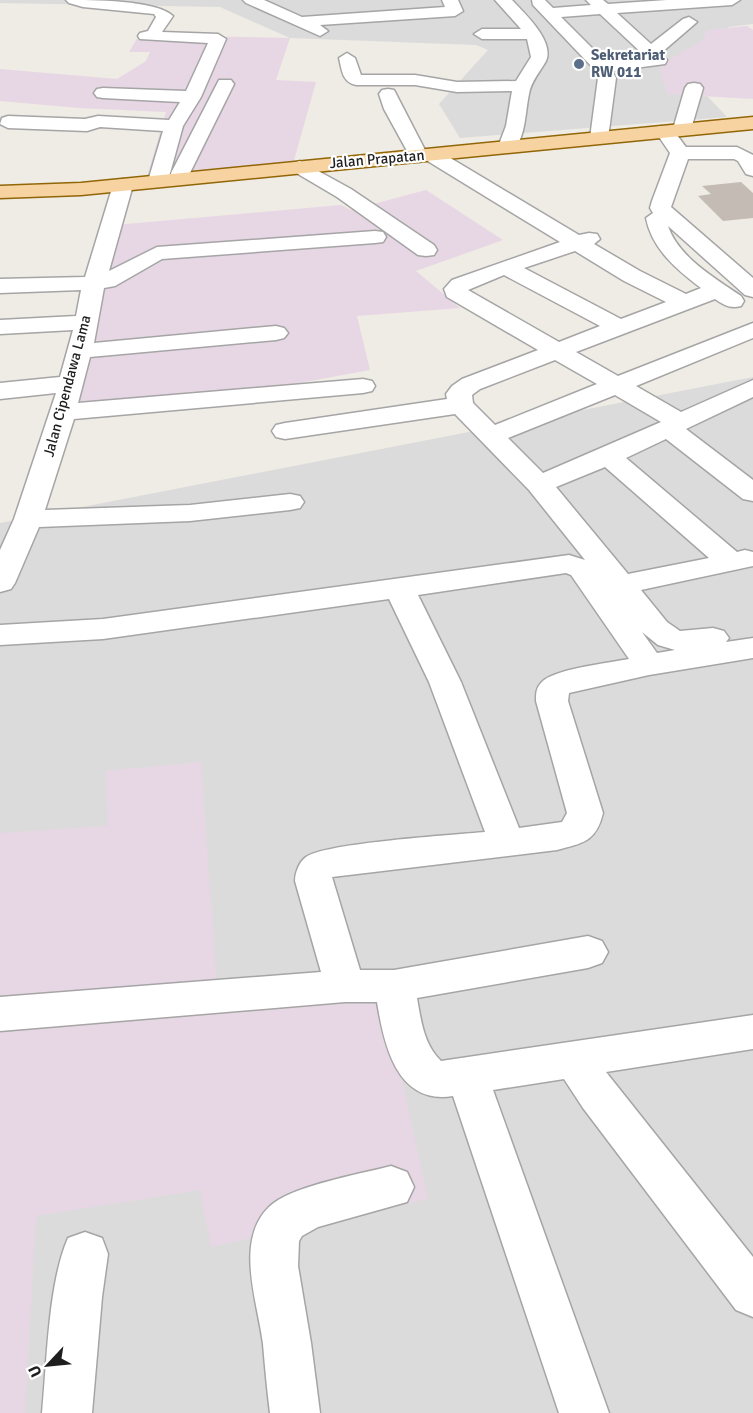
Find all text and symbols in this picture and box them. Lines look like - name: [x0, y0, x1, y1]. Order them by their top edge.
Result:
- place label: Sekretariat RW 011: [591, 46, 665, 81]
- marker: Sekretariat RW 011: [572, 57, 586, 71]
- street label: Jalan Prapatan: [329, 146, 425, 172]
- street label: Jalan Cipendawa Lama: [39, 313, 95, 459]
- north arrow: [18, 1335, 78, 1395]
- text: U: [24, 1362, 47, 1380]

